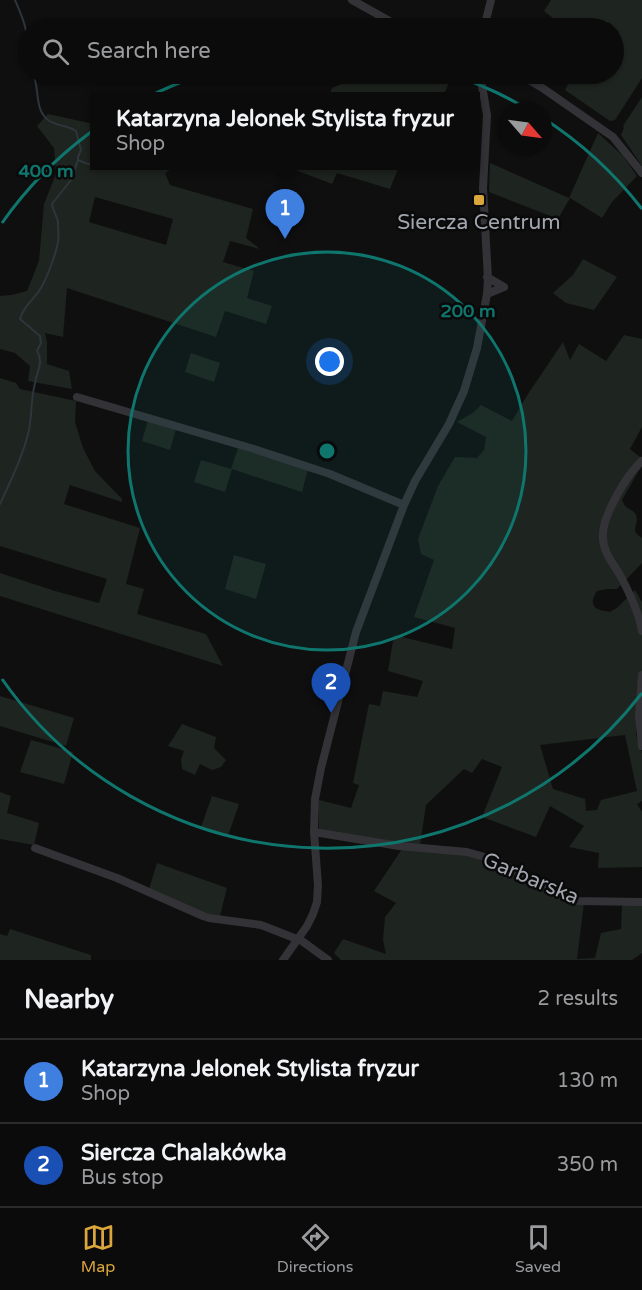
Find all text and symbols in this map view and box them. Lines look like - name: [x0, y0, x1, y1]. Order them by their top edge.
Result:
- search box: [18, 18, 624, 84]
- icon: search: [39, 35, 72, 68]
- text: Search here: [87, 38, 211, 64]
- popup: [90, 92, 480, 170]
- north arrow: [498, 102, 552, 156]
- text: Katarzyna Jelonek Stylista fryzur: [116, 106, 454, 132]
- text: Shop: [116, 132, 165, 156]
- text: 400 m: [18, 160, 74, 182]
- pin: 1: [266, 190, 304, 239]
- marker: Siercza Centrum: [472, 193, 486, 207]
- place label: Siercza Centrum: [397, 210, 561, 235]
- text: 200 m: [440, 300, 496, 322]
- your location: [315, 347, 344, 376]
- centre of rings: [317, 441, 337, 461]
- pin: 2: [312, 664, 350, 713]
- street label: Garbarska: [479, 847, 583, 910]
- text: Nearby: [24, 984, 114, 1015]
- text: 2 results: [538, 987, 618, 1011]
- text: Katarzyna Jelonek Stylista fryzur: [81, 1056, 419, 1082]
- text: 1: [37, 1069, 50, 1093]
- text: 130 m: [557, 1069, 618, 1093]
- text: Shop: [81, 1082, 130, 1106]
- text: Siercza Chalakówka: [81, 1140, 287, 1166]
- text: 2: [37, 1153, 50, 1177]
- text: 350 m: [557, 1153, 618, 1177]
- text: Bus stop: [81, 1166, 164, 1190]
- tab: Map: [81, 1221, 115, 1277]
- tab: Directions: [277, 1221, 353, 1277]
- tab: Saved: [515, 1221, 561, 1277]

